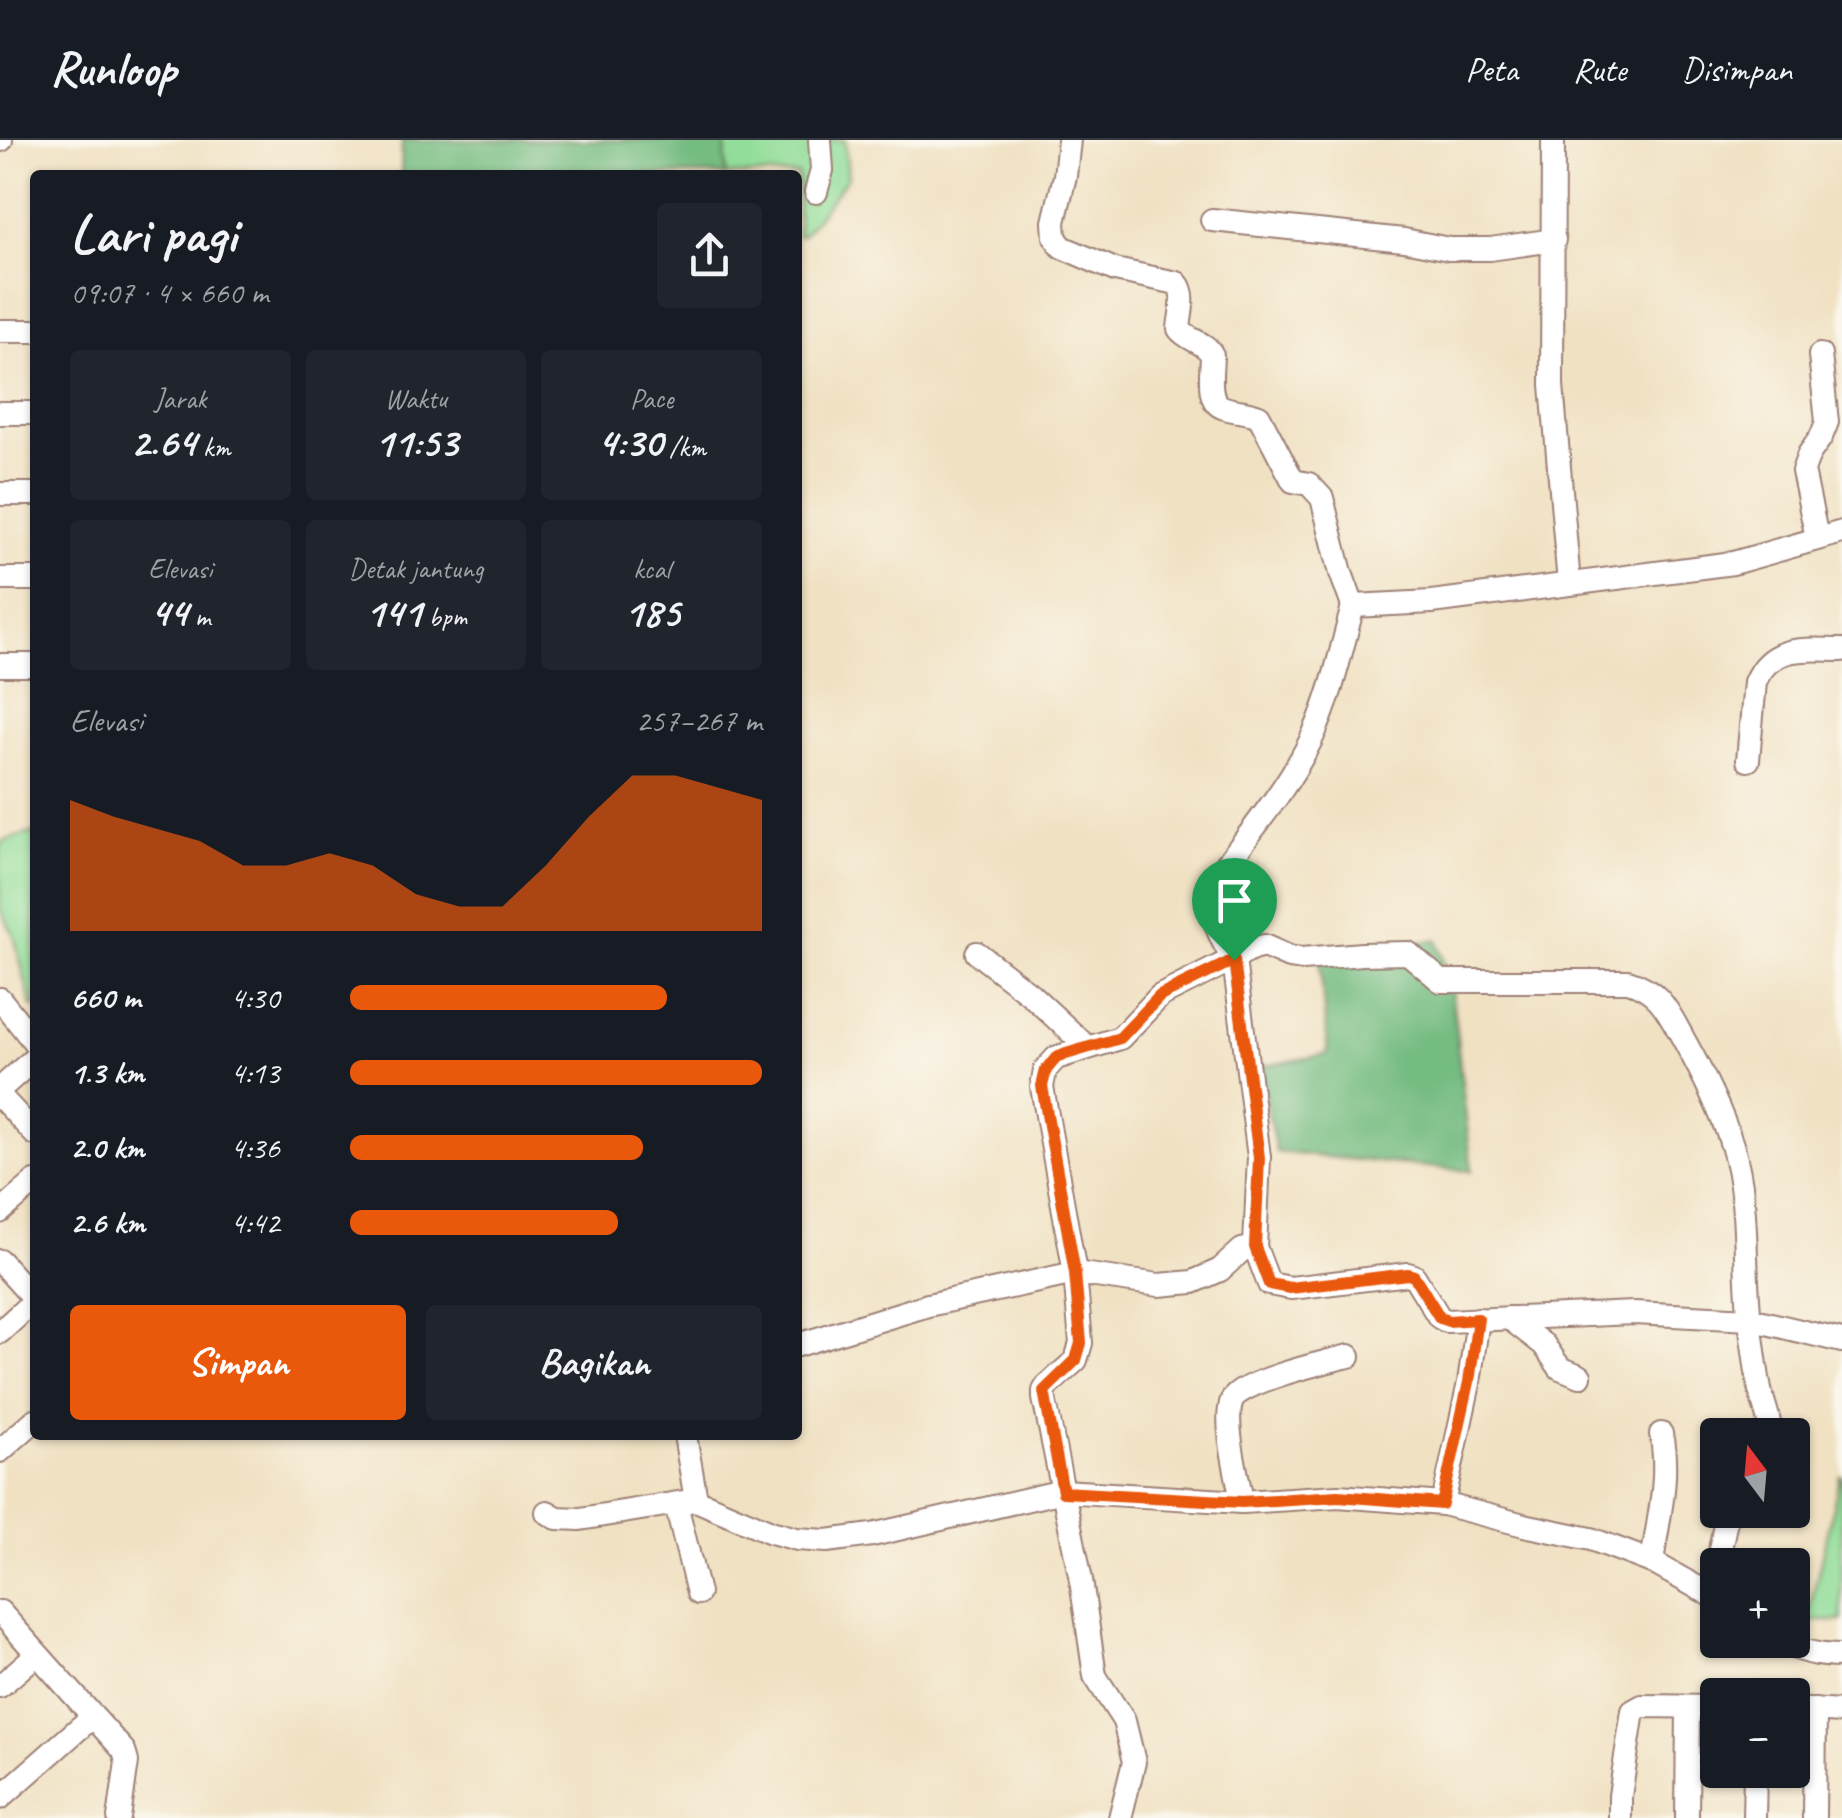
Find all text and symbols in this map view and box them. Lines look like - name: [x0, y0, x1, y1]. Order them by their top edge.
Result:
- text: Runloop: [50, 39, 176, 99]
- text: Peta: [1465, 47, 1518, 92]
- text: Rute: [1573, 47, 1626, 92]
- text: Disimpan: [1681, 47, 1792, 92]
- text: Lari pagi: [70, 199, 237, 269]
- button: share: [657, 203, 762, 308]
- text: 09:07 · 4 × 660 m: [70, 272, 268, 313]
- text: Jarak: [154, 381, 206, 416]
- text: Waktu: [385, 381, 447, 416]
- text: Pace: [630, 381, 673, 416]
- text: 2.64: [130, 416, 196, 469]
- text: 11:53: [374, 416, 458, 469]
- text: 4:30: [597, 416, 662, 469]
- text: km: [196, 429, 230, 464]
- text: /km: [662, 429, 706, 464]
- text: Elevasi: [148, 551, 212, 586]
- text: Detak jantung: [348, 551, 484, 586]
- text: kcal: [633, 551, 670, 586]
- text: 44: [150, 586, 188, 639]
- text: 141: [365, 586, 422, 639]
- text: 185: [624, 586, 680, 639]
- text: m: [188, 599, 210, 634]
- text: bpm: [422, 599, 467, 634]
- text: Elevasi: [70, 700, 143, 741]
- text: 257–267 m: [636, 700, 762, 741]
- pin: [1192, 858, 1277, 961]
- icon: arrive: [1207, 873, 1262, 928]
- text: 660 m: [70, 977, 141, 1018]
- text: 4:30: [230, 977, 280, 1018]
- text: 1.3 km: [70, 1052, 144, 1093]
- text: 4:13: [230, 1052, 280, 1093]
- text: 2.0 km: [70, 1127, 144, 1168]
- text: 4:36: [230, 1127, 280, 1168]
- text: 2.6 km: [70, 1202, 145, 1243]
- text: 4:42: [230, 1202, 280, 1243]
- button: Simpan: [70, 1305, 406, 1420]
- button: Bagikan: [426, 1305, 762, 1420]
- north arrow: [1700, 1418, 1810, 1528]
- map controls: [1700, 1418, 1810, 1788]
- button: +: [1700, 1548, 1810, 1658]
- button: −: [1700, 1678, 1810, 1788]

